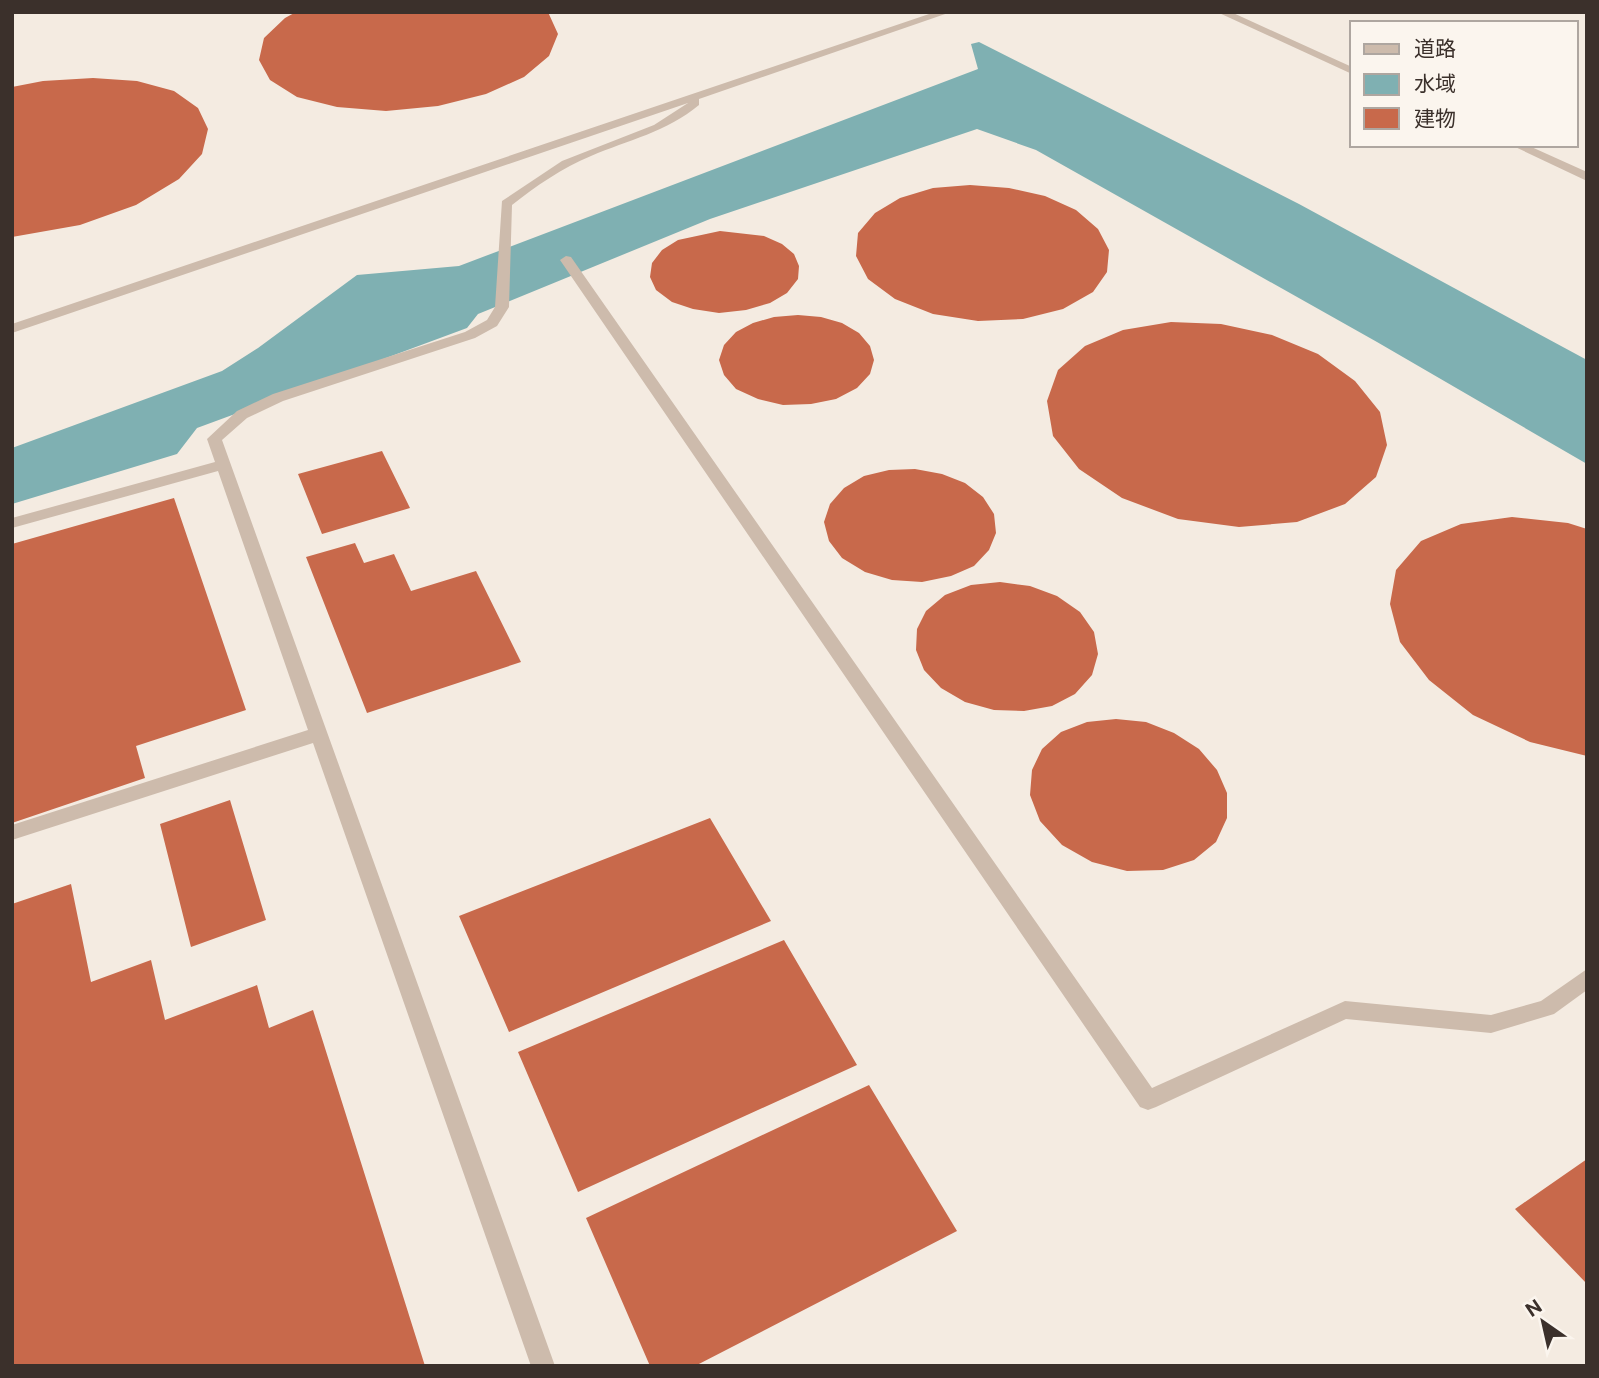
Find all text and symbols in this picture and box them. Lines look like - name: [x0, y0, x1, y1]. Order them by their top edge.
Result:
- legend: [1350, 21, 1578, 147]
- text: 道路: [1414, 36, 1456, 61]
- text: 水域: [1414, 71, 1456, 96]
- text: 建物: [1414, 106, 1456, 131]
- north arrow: [1508, 1287, 1578, 1357]
- text: N: [1521, 1295, 1546, 1321]

